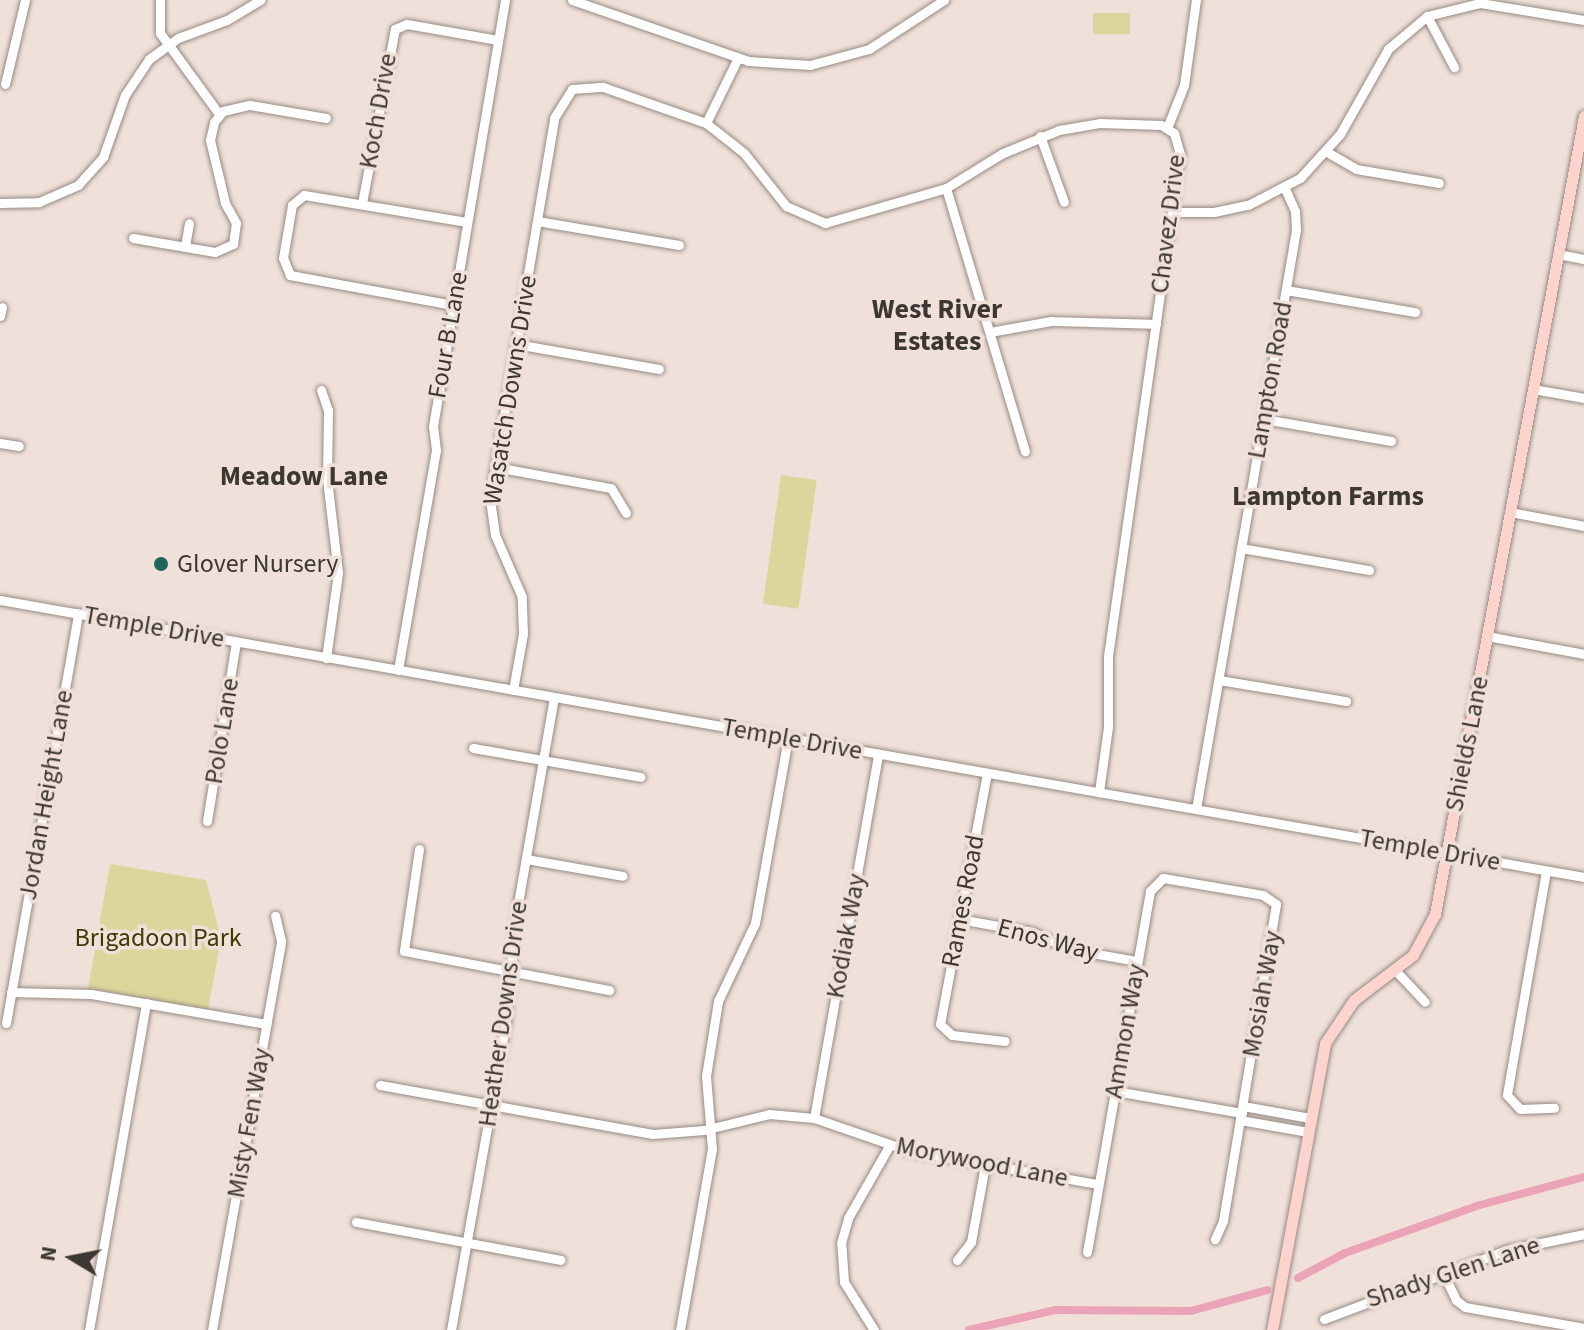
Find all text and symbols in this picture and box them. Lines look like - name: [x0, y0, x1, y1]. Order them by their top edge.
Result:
- street label: Koch Drive: [353, 51, 403, 171]
- street label: Chavez Drive: [1144, 153, 1192, 295]
- street label: Four B Lane: [421, 269, 475, 401]
- street label: Wasatch Downs Drive: [476, 273, 544, 507]
- district label: West River Estates: [872, 292, 1002, 358]
- street label: Lampton Road: [1241, 299, 1299, 461]
- district label: Meadow Lane: [220, 459, 388, 493]
- district label: Lampton Farms: [1232, 479, 1424, 513]
- place label: Glover Nursery: [177, 548, 338, 580]
- marker: Glover Nursery: [152, 555, 170, 573]
- street label: Temple Drive: [81, 599, 227, 655]
- street label: Shields Lane: [1439, 674, 1495, 814]
- street label: Polo Lane: [198, 676, 246, 786]
- street label: Jordan Height Lane: [12, 688, 80, 902]
- street label: Temple Drive: [719, 711, 865, 767]
- street label: Temple Drive: [1357, 822, 1503, 878]
- street label: Rames Road: [935, 832, 991, 970]
- street label: Kodiak Way: [820, 871, 872, 1001]
- street label: Heather Downs Drive: [472, 899, 534, 1129]
- street label: Enos Way: [994, 912, 1102, 968]
- park label: Brigadoon Park: [74, 922, 242, 954]
- street label: Mosiah Way: [1236, 928, 1288, 1060]
- street label: Ammon Way: [1098, 961, 1152, 1101]
- street label: Misty Fen Way: [220, 1046, 278, 1200]
- street label: Morywood Lane: [894, 1130, 1070, 1194]
- north arrow: [32, 1218, 112, 1298]
- street label: Shady Glen Lane: [1362, 1229, 1544, 1315]
- text: N: [31, 1244, 65, 1264]

